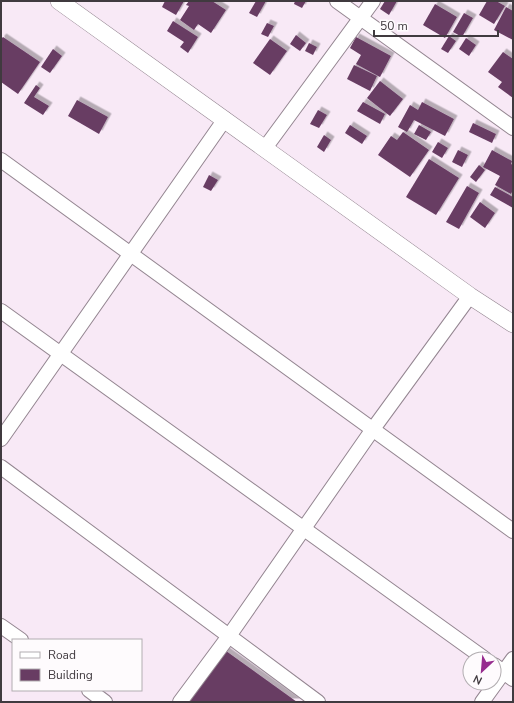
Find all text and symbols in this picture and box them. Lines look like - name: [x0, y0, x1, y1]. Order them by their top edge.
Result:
- scale bar: [374, 12, 498, 38]
- text: 50 m: [380, 18, 408, 34]
- legend: [12, 639, 142, 691]
- text: Road: [48, 647, 76, 663]
- north arrow: [462, 651, 502, 691]
- text: Building: [48, 667, 93, 683]
- text: N: [471, 671, 485, 688]

